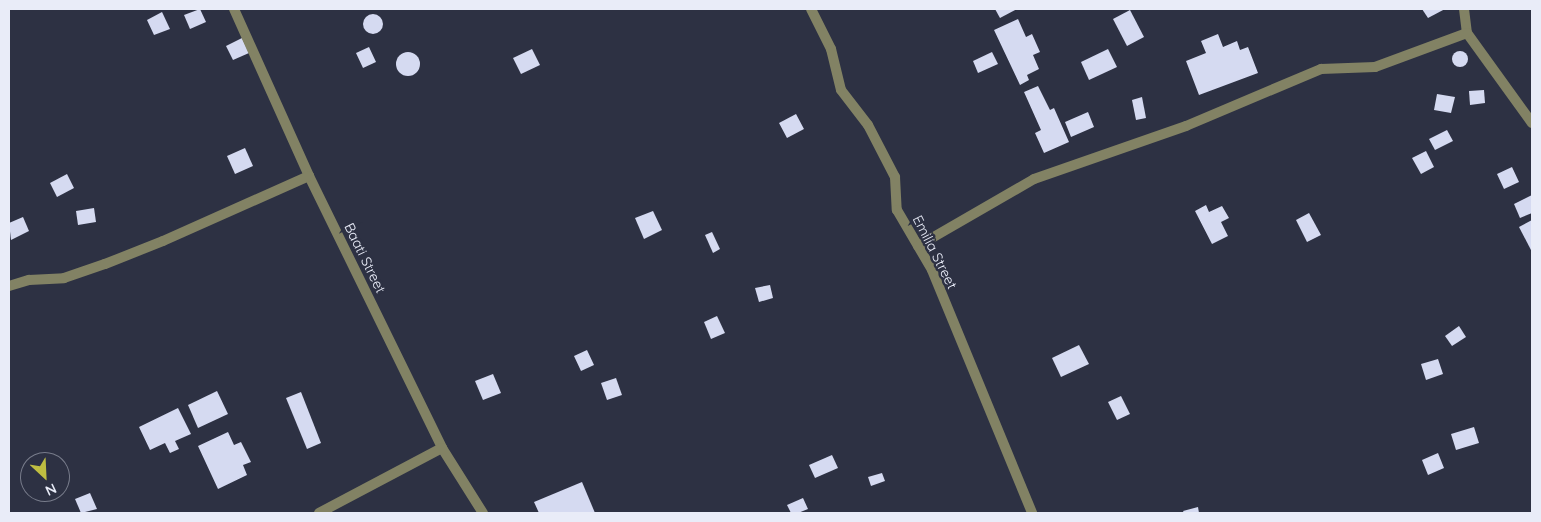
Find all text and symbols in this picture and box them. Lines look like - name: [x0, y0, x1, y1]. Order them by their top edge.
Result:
- street label: Emilia Street: [909, 212, 961, 292]
- street label: Baati Street: [341, 220, 389, 296]
- north arrow: [20, 452, 70, 502]
- text: N: [42, 479, 59, 500]

